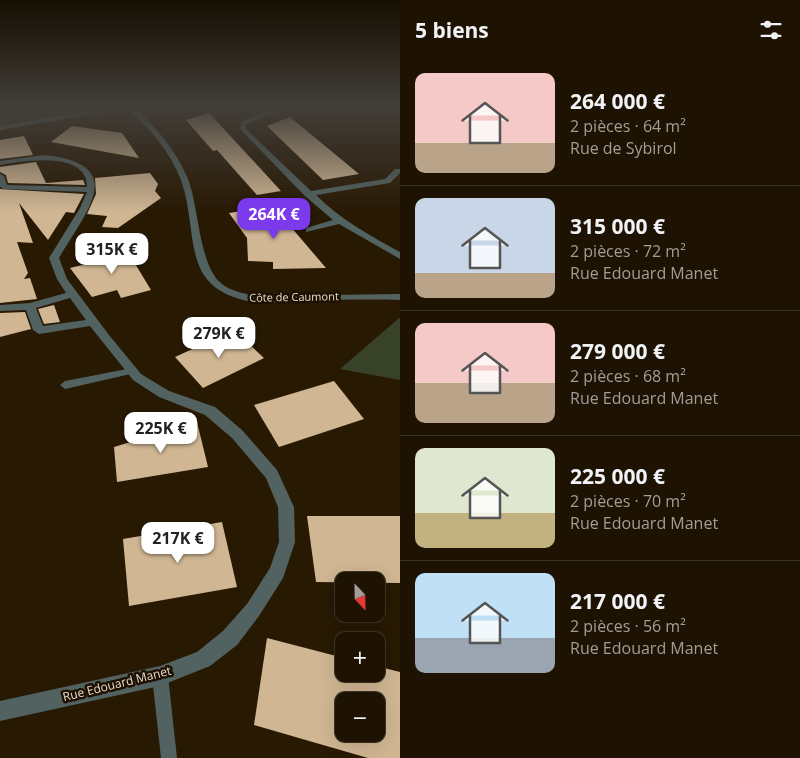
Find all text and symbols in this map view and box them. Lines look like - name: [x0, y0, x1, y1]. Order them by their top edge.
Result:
- text: 5 biens: [415, 16, 489, 44]
- icon: filters: [757, 16, 785, 44]
- text: 264 000 €: [570, 87, 665, 115]
- icon: home: [455, 93, 515, 153]
- text: 2 pièces · 64 m²: [570, 115, 686, 137]
- text: Rue de Sybirol: [570, 137, 677, 159]
- pin: 264K €: [233, 198, 315, 240]
- text: 264K €: [248, 203, 300, 225]
- text: 315 000 €: [570, 212, 665, 240]
- icon: home: [455, 218, 515, 278]
- pin: 315K €: [71, 232, 153, 275]
- text: 315K €: [86, 238, 138, 260]
- text: 2 pièces · 72 m²: [570, 240, 686, 262]
- text: Rue Edouard Manet: [570, 262, 718, 284]
- street label: Côte de Caumont: [249, 288, 339, 305]
- pin: 279K €: [178, 316, 260, 359]
- text: 279K €: [193, 322, 245, 344]
- text: 279 000 €: [570, 337, 665, 365]
- icon: home: [455, 343, 515, 403]
- text: 2 pièces · 68 m²: [570, 365, 686, 387]
- text: Rue Edouard Manet: [570, 387, 718, 409]
- pin: 225K €: [120, 412, 202, 454]
- text: 225K €: [135, 417, 187, 439]
- text: 225 000 €: [570, 462, 665, 490]
- icon: home: [455, 468, 515, 528]
- text: 2 pièces · 70 m²: [570, 490, 686, 512]
- text: Rue Edouard Manet: [570, 512, 718, 534]
- pin: 217K €: [137, 522, 219, 564]
- text: 217K €: [152, 527, 204, 549]
- north arrow: [335, 572, 385, 622]
- map controls: [335, 572, 385, 742]
- text: 217 000 €: [570, 587, 665, 615]
- icon: home: [455, 593, 515, 653]
- text: 2 pièces · 56 m²: [570, 615, 686, 637]
- button: +: [335, 632, 385, 682]
- text: Rue Edouard Manet: [570, 637, 718, 659]
- street label: Rue Edouard Manet: [61, 662, 173, 705]
- button: −: [335, 692, 385, 742]

